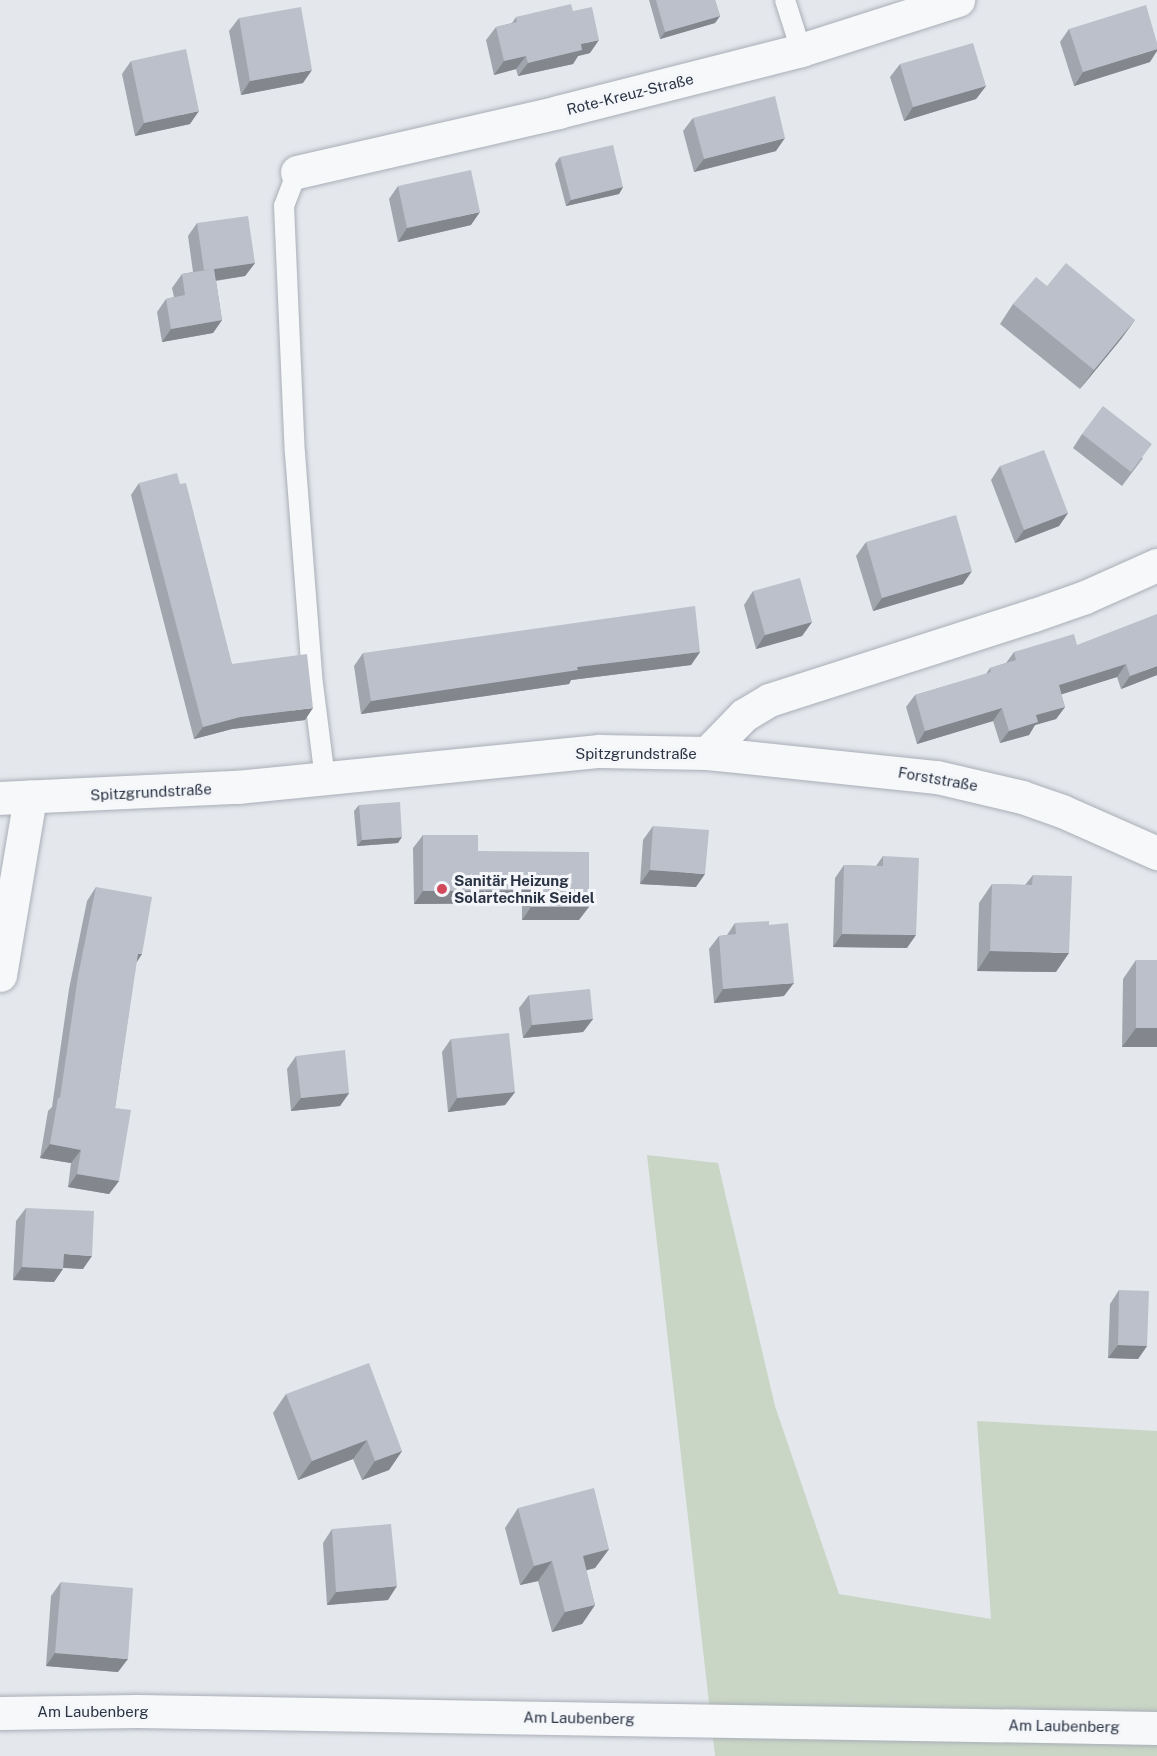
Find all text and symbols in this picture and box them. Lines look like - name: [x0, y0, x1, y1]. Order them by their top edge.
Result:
- street label: Rote-Kreuz-Straße: [565, 70, 695, 118]
- street label: Spitzgrundstraße: [575, 745, 697, 763]
- street label: Forststraße: [897, 763, 979, 795]
- street label: Spitzgrundstraße: [90, 780, 212, 804]
- place label: Sanitär Heizung Solartechnik Seidel: [454, 871, 595, 906]
- marker: Sanitär Heizung Solartechnik Seidel: [435, 882, 449, 896]
- street label: Am Laubenberg: [37, 1703, 149, 1721]
- street label: Am Laubenberg: [523, 1708, 635, 1728]
- street label: Am Laubenberg: [1008, 1716, 1120, 1736]

